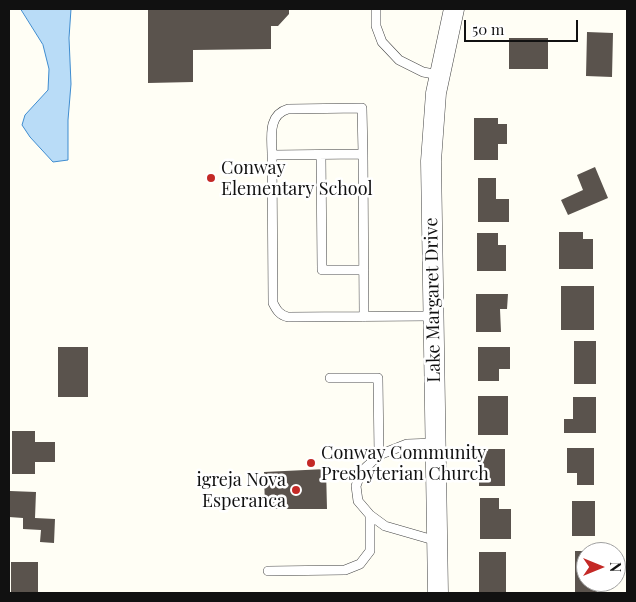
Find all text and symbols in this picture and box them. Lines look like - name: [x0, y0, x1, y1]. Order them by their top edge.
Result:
- scale bar: [466, 10, 580, 42]
- text: 50 m: [472, 19, 504, 39]
- place label: Conway Elementary School: [221, 157, 373, 200]
- marker: Conway Elementary School: [205, 172, 217, 184]
- street label: Lake Margaret Drive: [421, 217, 445, 383]
- place label: Conway Community Presbyterian Church: [321, 442, 489, 484]
- marker: Conway Community Presbyterian Church: [305, 457, 317, 469]
- place label: igreja Nova Esperanca: [196, 469, 286, 512]
- marker: igreja Nova Esperanca: [290, 484, 302, 496]
- north arrow: [576, 542, 626, 592]
- text: N: [606, 562, 625, 572]

